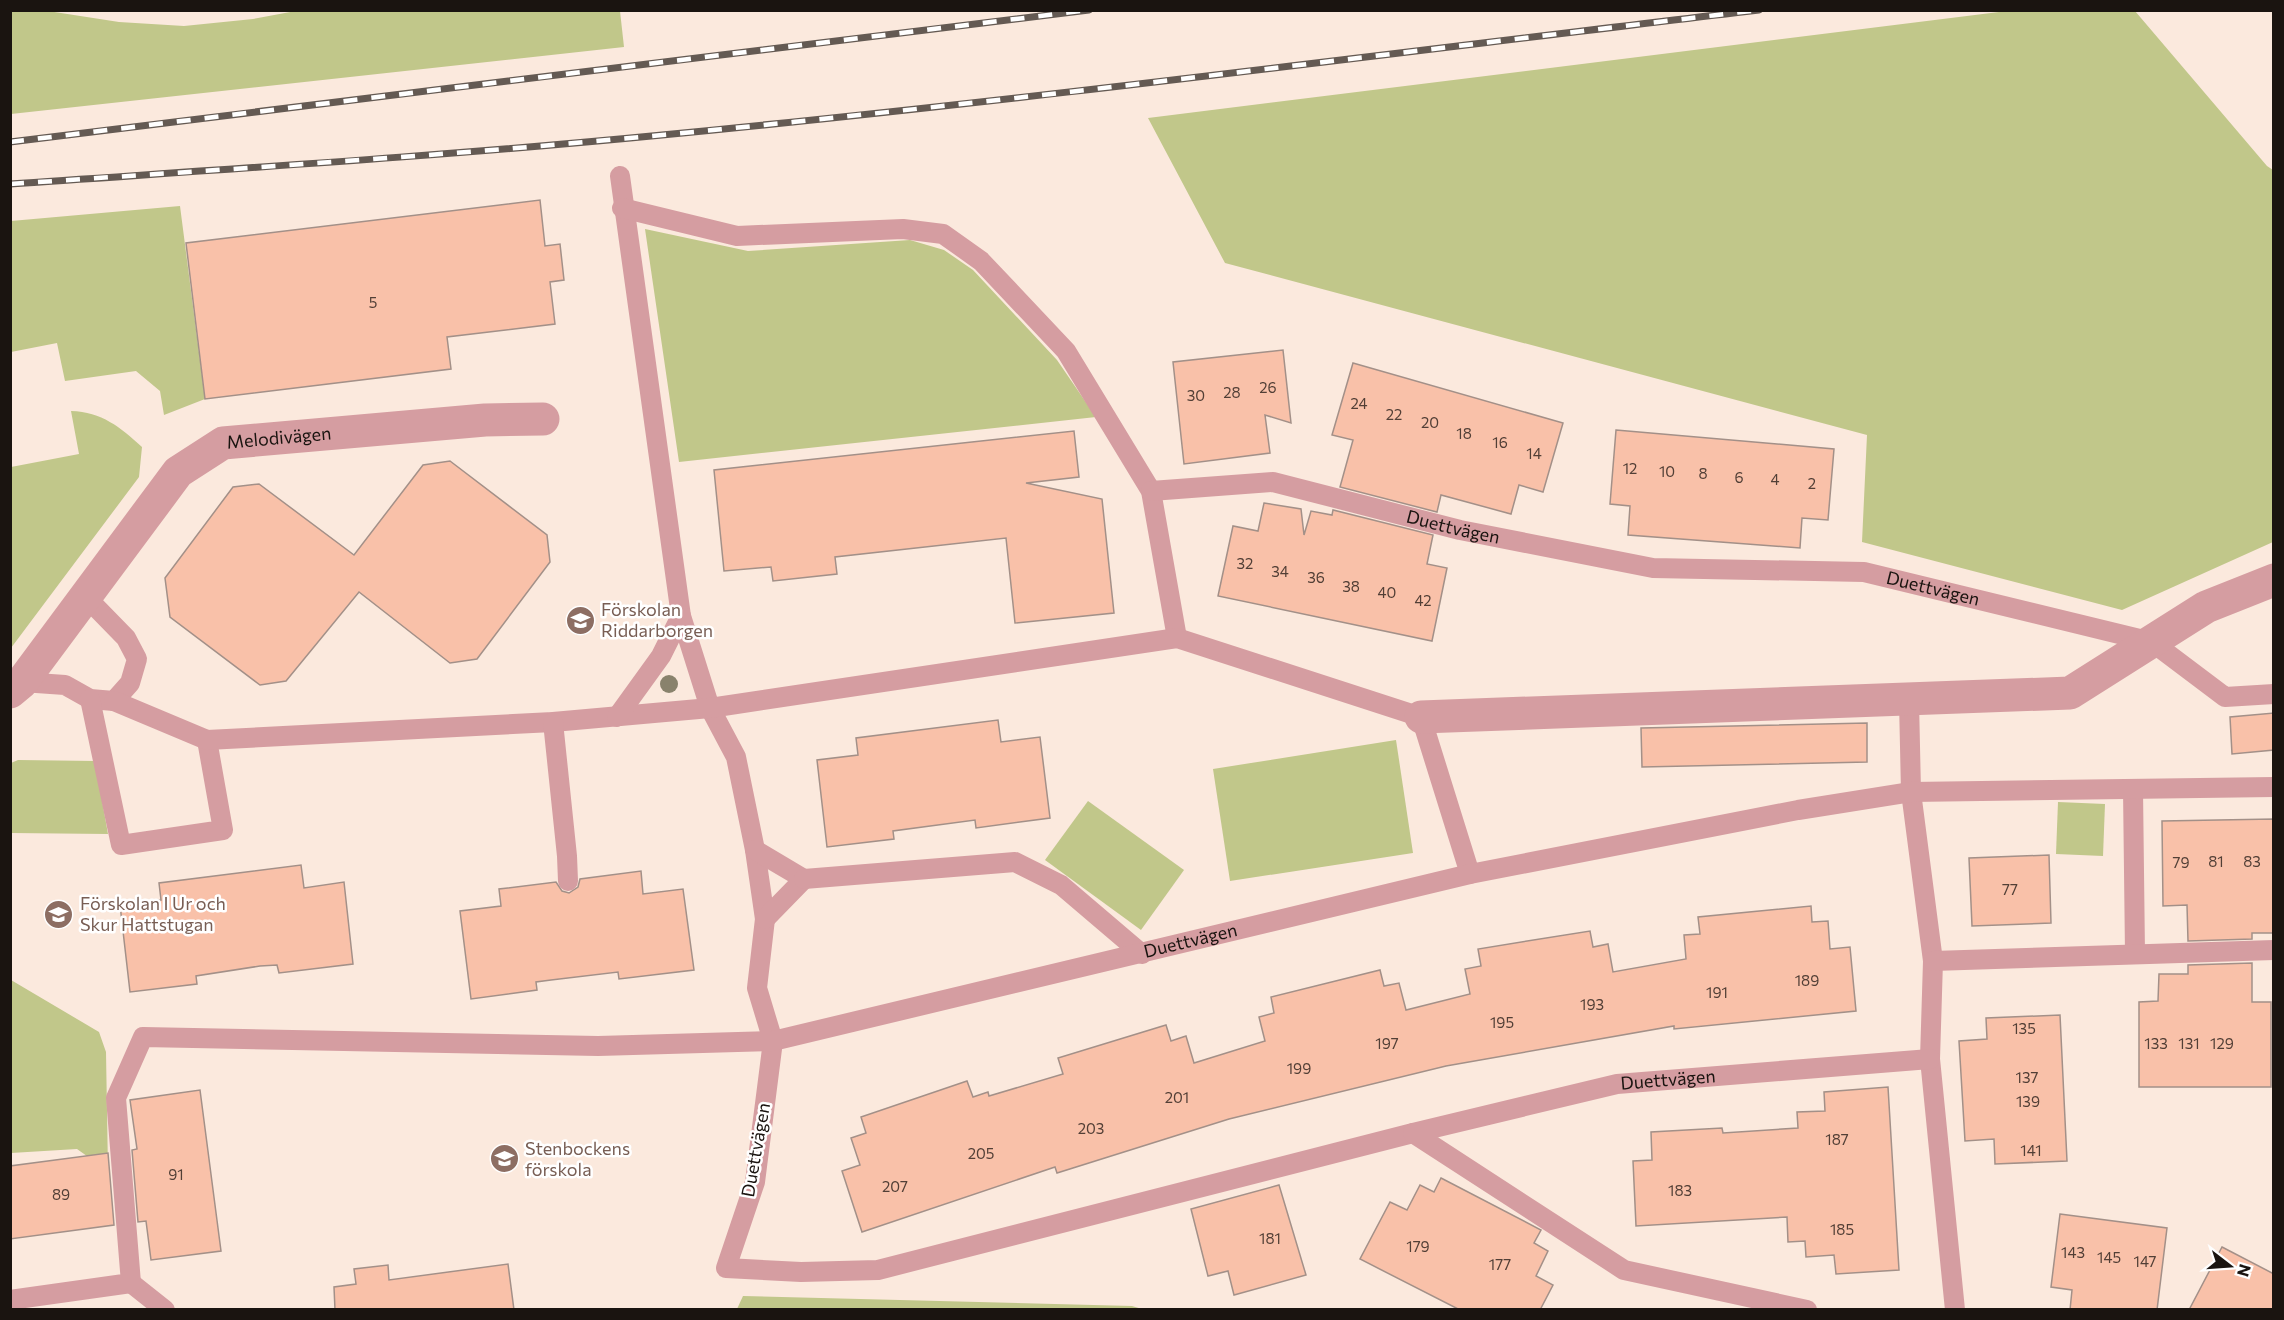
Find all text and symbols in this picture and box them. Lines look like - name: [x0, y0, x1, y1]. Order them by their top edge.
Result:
- house number: 5: [369, 293, 377, 311]
- house number: 26: [1259, 378, 1277, 396]
- house number: 28: [1223, 383, 1241, 401]
- house number: 30: [1187, 386, 1205, 404]
- house number: 24: [1350, 394, 1368, 412]
- house number: 22: [1386, 405, 1402, 423]
- house number: 20: [1421, 413, 1439, 431]
- street label: Melodivägen: [226, 422, 332, 453]
- house number: 18: [1456, 424, 1472, 442]
- house number: 16: [1492, 433, 1508, 451]
- house number: 14: [1526, 444, 1542, 462]
- house number: 12: [1623, 459, 1637, 477]
- house number: 10: [1659, 462, 1675, 480]
- house number: 8: [1698, 464, 1708, 482]
- house number: 6: [1734, 468, 1744, 486]
- house number: 4: [1771, 470, 1780, 488]
- house number: 2: [1808, 474, 1816, 492]
- street label: Duettvägen: [1404, 505, 1502, 548]
- house number: 32: [1237, 554, 1253, 572]
- house number: 34: [1271, 562, 1289, 580]
- street label: Duettvägen: [1884, 566, 1982, 610]
- house number: 36: [1307, 568, 1325, 586]
- house number: 38: [1342, 577, 1360, 595]
- house number: 40: [1378, 583, 1396, 601]
- house number: 42: [1414, 591, 1432, 609]
- place label: Förskolan Riddarborgen: [601, 598, 713, 641]
- school or university icon: Förskolan Riddarborgen: [564, 604, 596, 636]
- house number: 81: [2208, 852, 2224, 870]
- house number: 83: [2243, 852, 2261, 870]
- house number: 79: [2173, 853, 2189, 871]
- house number: 77: [2002, 880, 2018, 898]
- place label: Förskolan I Ur och Skur Hattstugan: [80, 892, 226, 935]
- school or university icon: Förskolan I Ur och Skur Hattstugan: [43, 898, 75, 930]
- street label: Duettvägen: [1141, 918, 1239, 962]
- house number: 189: [1795, 971, 1819, 989]
- house number: 191: [1706, 983, 1728, 1001]
- house number: 193: [1580, 995, 1604, 1013]
- house number: 195: [1490, 1013, 1514, 1031]
- house number: 135: [2012, 1019, 2036, 1037]
- house number: 197: [1375, 1034, 1399, 1052]
- house number: 133: [2144, 1034, 2168, 1052]
- house number: 131: [2178, 1034, 2200, 1052]
- house number: 129: [2210, 1034, 2234, 1052]
- house number: 199: [1287, 1059, 1311, 1077]
- street label: Duettvägen: [1620, 1064, 1716, 1094]
- house number: 137: [2016, 1068, 2038, 1086]
- house number: 201: [1165, 1088, 1189, 1106]
- house number: 139: [2016, 1092, 2040, 1110]
- street label: Duettvägen: [736, 1101, 774, 1199]
- house number: 203: [1078, 1119, 1104, 1137]
- house number: 187: [1825, 1130, 1849, 1148]
- place label: Stenbockens förskola: [525, 1137, 630, 1180]
- house number: 141: [2020, 1141, 2042, 1159]
- school or university icon: Stenbockens förskola: [488, 1143, 520, 1175]
- house number: 205: [968, 1144, 994, 1162]
- house number: 91: [168, 1165, 184, 1183]
- house number: 207: [882, 1177, 908, 1195]
- house number: 183: [1668, 1181, 1692, 1199]
- house number: 89: [52, 1185, 70, 1203]
- house number: 185: [1830, 1220, 1854, 1238]
- house number: 181: [1259, 1229, 1281, 1247]
- north arrow: [2200, 1236, 2260, 1296]
- house number: 179: [1406, 1237, 1430, 1255]
- house number: 143: [2061, 1243, 2085, 1261]
- house number: 145: [2097, 1248, 2121, 1266]
- house number: 147: [2133, 1252, 2157, 1270]
- house number: 177: [1489, 1255, 1511, 1273]
- text: N: [2234, 1262, 2256, 1279]

